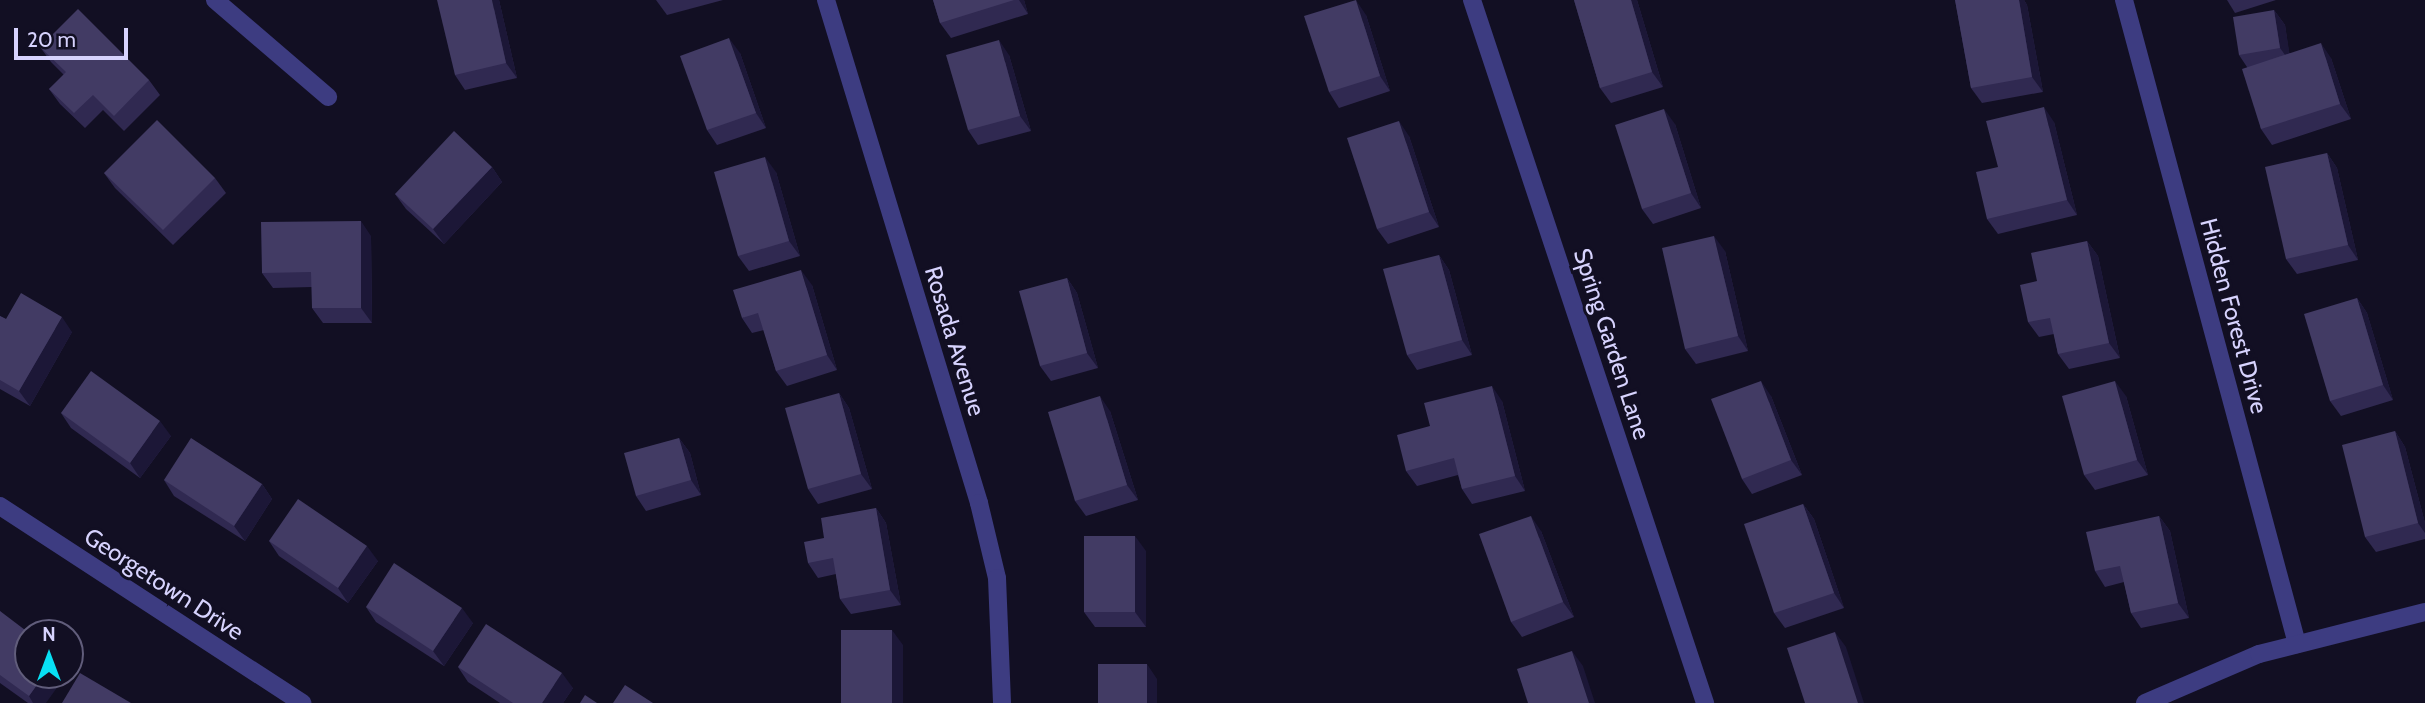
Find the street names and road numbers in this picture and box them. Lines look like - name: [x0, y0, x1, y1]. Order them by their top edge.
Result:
- street label: Hidden Forest Drive: [2194, 215, 2274, 417]
- street label: Spring Garden Lane: [1568, 245, 1656, 443]
- street label: Rosada Avenue: [919, 263, 991, 419]
- street label: Georgetown Drive: [79, 522, 249, 646]

